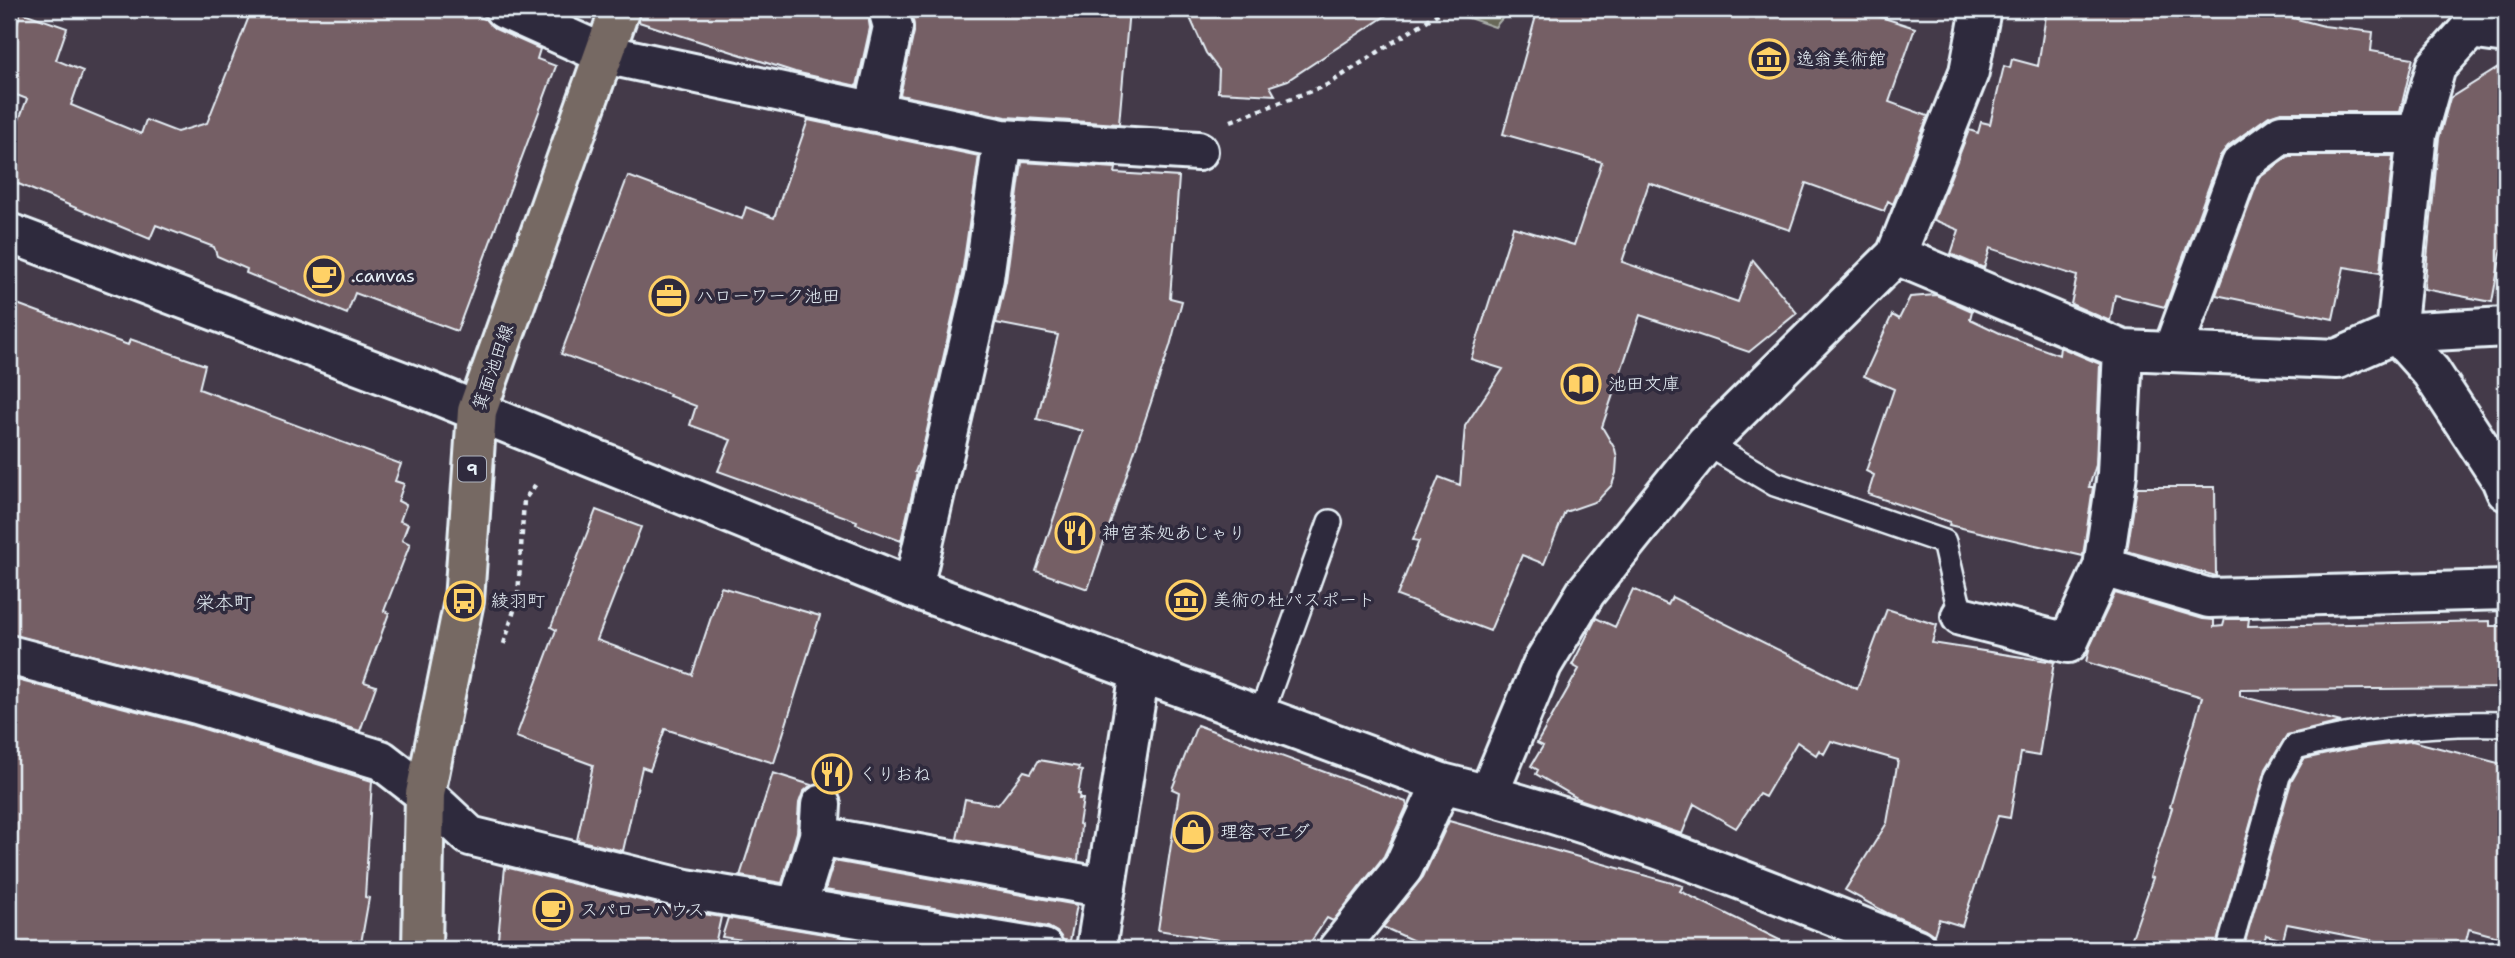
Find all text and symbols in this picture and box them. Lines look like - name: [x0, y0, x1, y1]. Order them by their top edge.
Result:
- museum icon: 逸翁美術館: [1748, 38, 1790, 80]
- place label: 逸翁美術館: [1796, 47, 1886, 71]
- cafe icon: .canvas: [303, 255, 345, 297]
- place label: .canvas: [351, 264, 415, 288]
- office icon: ハローワーク池田: [648, 275, 690, 317]
- place label: ハローワーク池田: [696, 284, 840, 308]
- street label: 箕面池田線: [467, 321, 519, 413]
- library icon: 池田文庫: [1560, 363, 1602, 405]
- place label: 池田文庫: [1608, 372, 1680, 396]
- road number: 9: [458, 456, 486, 482]
- restaurant icon: 神宮茶処あじゃり: [1054, 512, 1096, 554]
- place label: 神宮茶処あじゃり: [1102, 521, 1246, 545]
- museum icon: 美術の杜パスポート: [1165, 579, 1207, 621]
- bus stop icon: 綾羽町: [443, 580, 485, 622]
- place label: 美術の杜パスポート: [1213, 588, 1375, 612]
- place label: 綾羽町: [491, 589, 545, 613]
- district label: 栄本町: [195, 590, 253, 615]
- restaurant icon: くりおね: [811, 753, 853, 795]
- place label: くりおね: [859, 762, 931, 786]
- shop icon: 理容マエダ: [1172, 811, 1214, 853]
- place label: 理容マエダ: [1220, 820, 1310, 844]
- cafe icon: スパローハウス: [532, 889, 574, 931]
- place label: スパローハウス: [580, 898, 705, 922]

